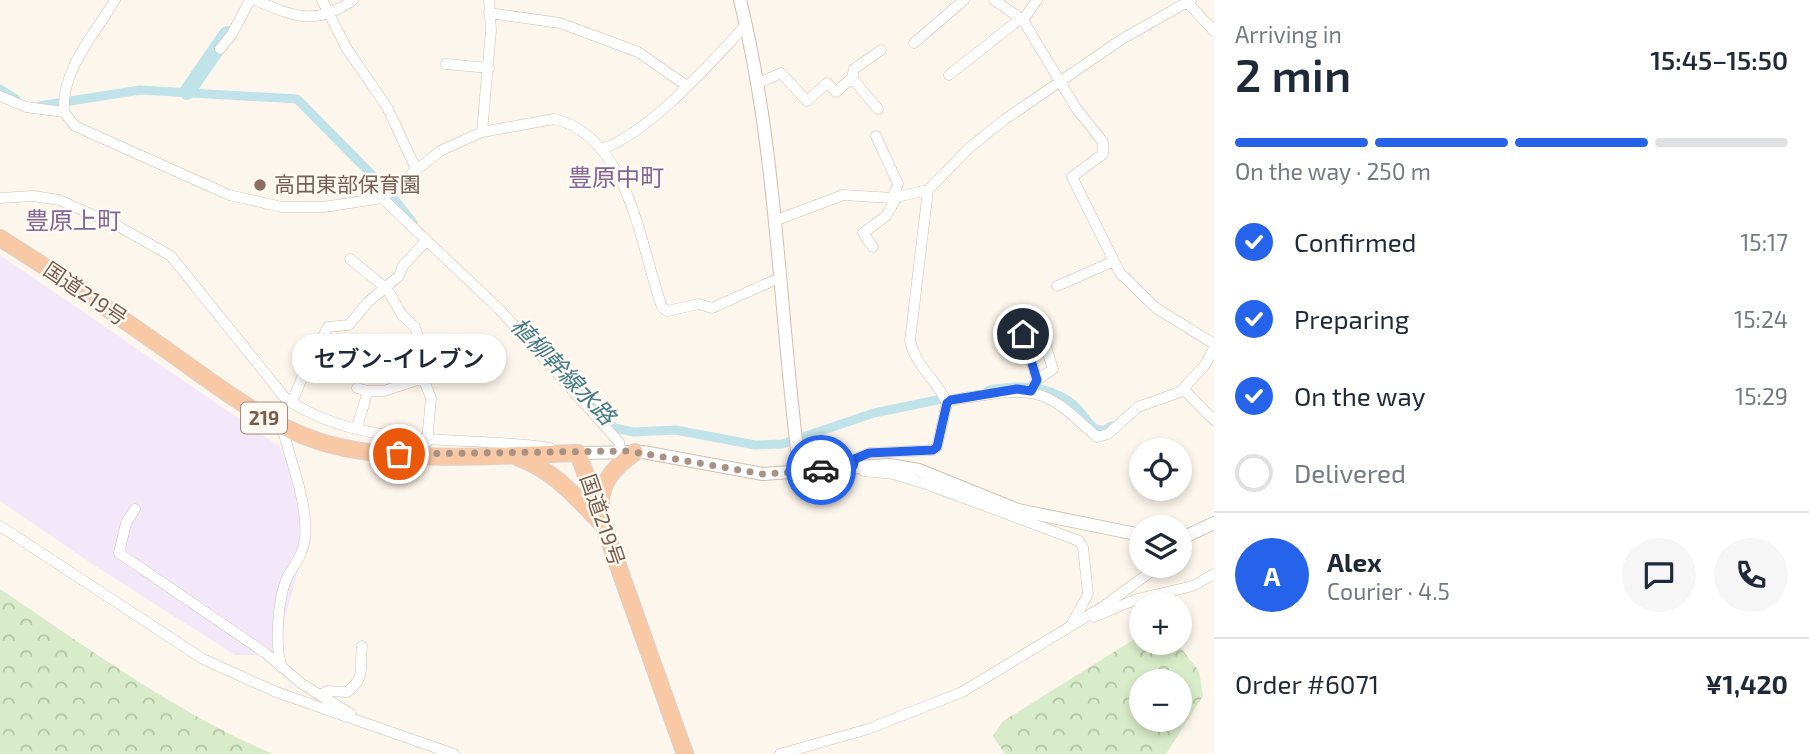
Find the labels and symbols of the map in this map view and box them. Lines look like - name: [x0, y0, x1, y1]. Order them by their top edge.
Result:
- district label: 豊原中町: [568, 162, 664, 191]
- place label: 高田東部保育園: [274, 171, 421, 196]
- marker: 高田東部保育園: [252, 177, 268, 193]
- district label: 豊原上町: [25, 205, 121, 234]
- street label: 国道219号: [39, 256, 132, 330]
- pin: [993, 304, 1053, 364]
- water label: 植柳幹線水路: [506, 311, 623, 431]
- callout: セブン-イレブン: [292, 335, 506, 384]
- road number: 219: [241, 402, 287, 434]
- pin: [369, 424, 429, 484]
- courier: [786, 435, 856, 505]
- street label: 国道219号: [576, 470, 631, 569]

